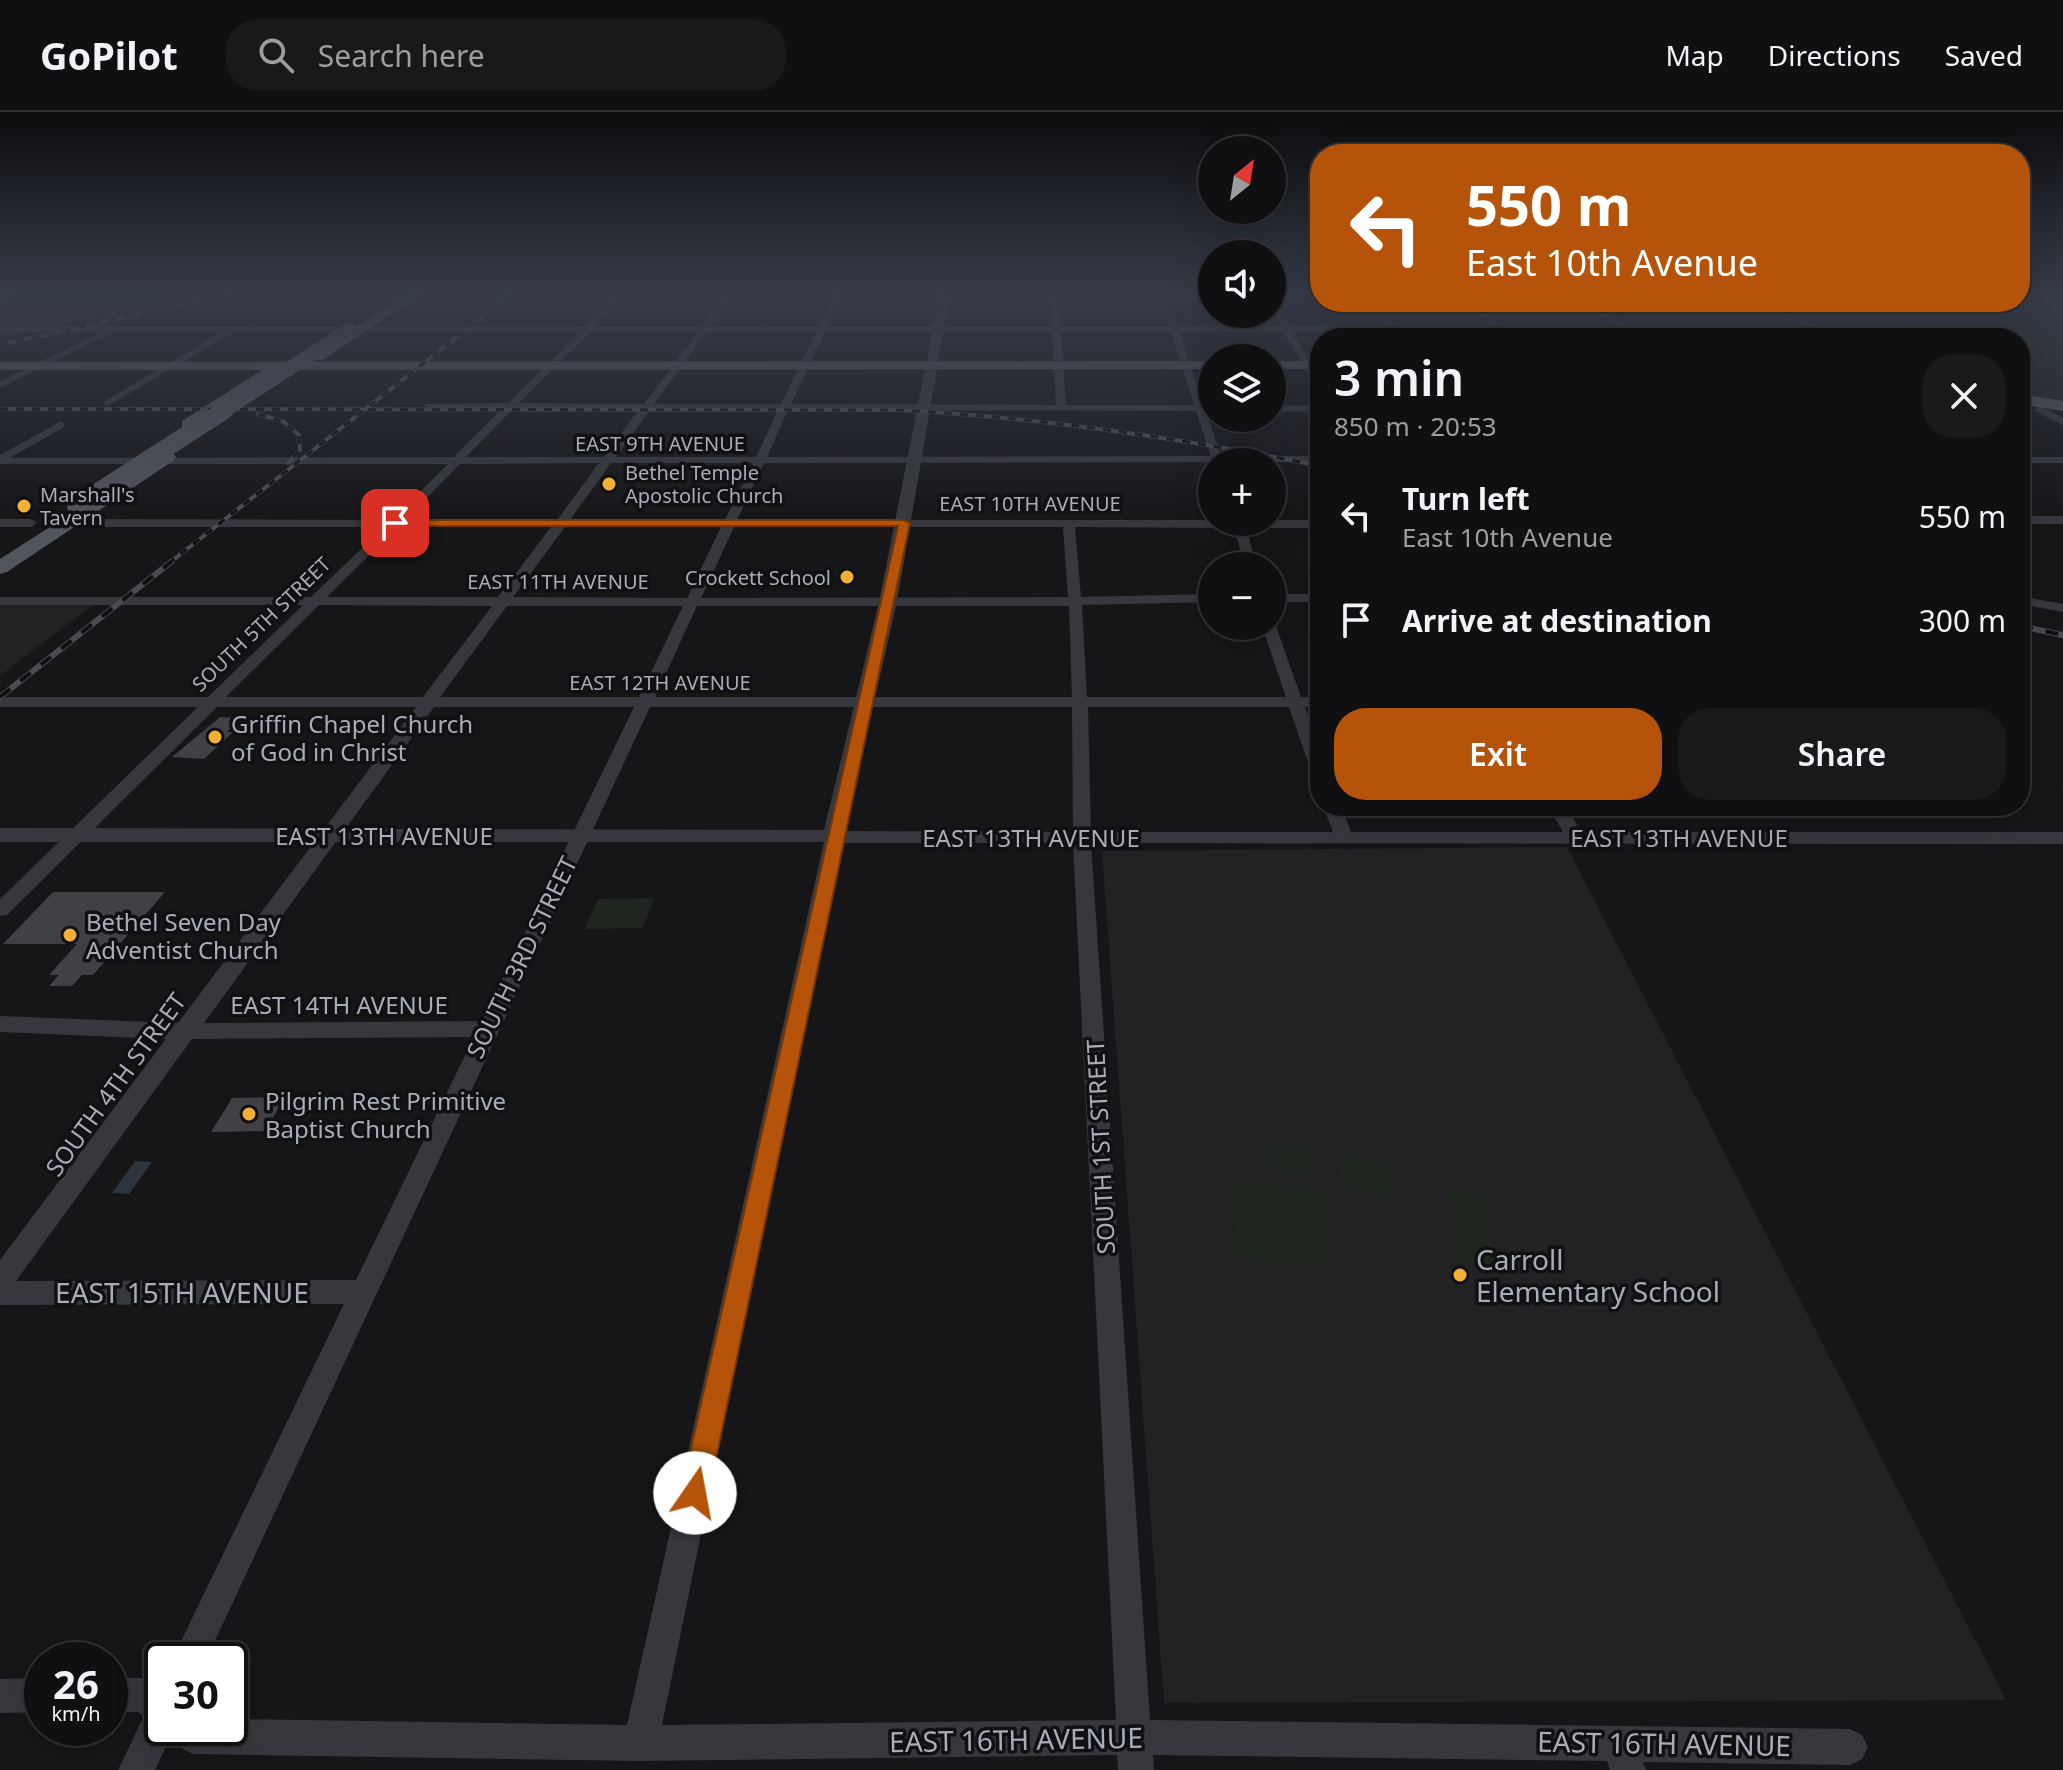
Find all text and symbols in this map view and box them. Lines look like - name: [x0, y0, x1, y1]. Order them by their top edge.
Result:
- search box: [226, 19, 786, 91]
- text: GoPilot: [40, 29, 178, 81]
- icon: search: [254, 33, 298, 77]
- text: Search here: [318, 35, 485, 76]
- text: Map: [1665, 36, 1724, 74]
- text: Directions: [1768, 36, 1901, 74]
- text: Saved: [1945, 36, 2023, 74]
- north arrow: [1198, 136, 1286, 224]
- map controls: [1198, 136, 1286, 640]
- text: 550 m: [1466, 166, 1631, 242]
- icon: left: [1334, 176, 1438, 280]
- text: East 10th Avenue: [1466, 238, 1758, 287]
- button: sound: [1198, 240, 1286, 328]
- button: layers: [1198, 344, 1286, 432]
- text: 3 min: [1334, 345, 1464, 410]
- button: close: [1922, 354, 2006, 438]
- text: 850 m · 20:53: [1334, 408, 1497, 444]
- street label: EAST 9TH AVENUE: [575, 430, 745, 457]
- button: +: [1198, 448, 1286, 536]
- place label: Bethel Temple Apostolic Church: [625, 459, 783, 509]
- marker: Bethel Temple Apostolic Church: [600, 475, 618, 493]
- text: Turn left: [1402, 478, 1530, 519]
- place label: Marshall's Tavern: [40, 481, 135, 531]
- pin: [361, 489, 429, 557]
- street label: EAST 10TH AVENUE: [939, 490, 1121, 517]
- icon: left: [1334, 494, 1378, 538]
- text: 550 m: [1919, 496, 2006, 537]
- marker: Marshall's Tavern: [15, 497, 33, 515]
- icon: arrive: [373, 501, 417, 545]
- text: East 10th Avenue: [1402, 519, 1613, 555]
- street label: SOUTH 5TH STREET: [186, 551, 336, 697]
- button: −: [1198, 552, 1286, 640]
- place label: Crockett School: [685, 564, 831, 591]
- street label: EAST 11TH AVENUE: [467, 568, 649, 595]
- marker: Crockett School: [838, 568, 856, 586]
- icon: arrive: [1334, 598, 1378, 642]
- text: Arrive at destination: [1402, 600, 1712, 641]
- text: 300 m: [1919, 600, 2006, 641]
- street label: EAST 12TH AVENUE: [569, 669, 751, 696]
- place label: Griffin Chapel Church of God in Christ: [231, 707, 473, 768]
- button: Exit: [1334, 708, 1662, 800]
- button: Share: [1678, 708, 2006, 800]
- marker: Griffin Chapel Church of God in Christ: [206, 728, 224, 746]
- street label: EAST 13TH AVENUE: [275, 819, 493, 852]
- street label: EAST 13TH AVENUE: [922, 821, 1140, 854]
- street label: EAST 13TH AVENUE: [1570, 821, 1788, 854]
- street label: SOUTH 3RD STREET: [458, 850, 584, 1063]
- place label: Bethel Seven Day Adventist Church: [86, 905, 282, 966]
- marker: Bethel Seven Day Adventist Church: [61, 926, 79, 944]
- street label: SOUTH 4TH STREET: [37, 985, 193, 1182]
- street label: EAST 14TH AVENUE: [230, 988, 448, 1021]
- street label: SOUTH 1ST STREET: [1078, 1038, 1122, 1255]
- place label: Pilgrim Rest Primitive Baptist Church: [265, 1084, 506, 1145]
- marker: Pilgrim Rest Primitive Baptist Church: [240, 1105, 258, 1123]
- place label: Carroll Elementary School: [1476, 1240, 1720, 1310]
- marker: Carroll Elementary School: [1451, 1266, 1469, 1284]
- street label: EAST 15TH AVENUE: [55, 1273, 309, 1311]
- position arrow: [653, 1451, 737, 1535]
- speed limit sign: 30: [144, 1642, 248, 1746]
- text: 26: [53, 1656, 99, 1711]
- text: km/h: [51, 1700, 101, 1727]
- street label: EAST 16TH AVENUE: [889, 1718, 1143, 1760]
- street label: EAST 16TH AVENUE: [1537, 1722, 1791, 1764]

